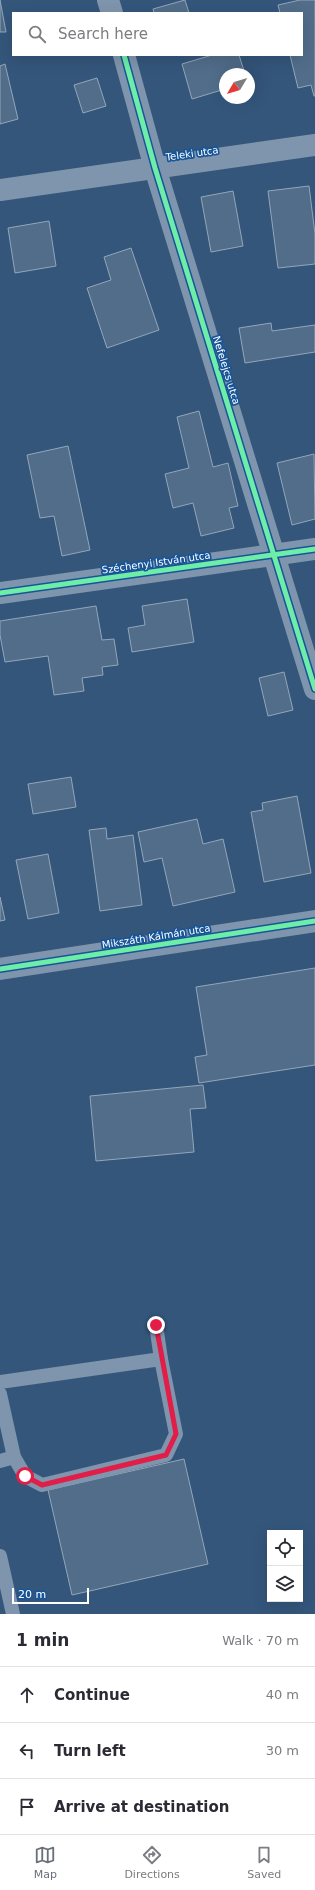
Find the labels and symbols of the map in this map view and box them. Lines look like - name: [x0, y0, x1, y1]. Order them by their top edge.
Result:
- north arrow: [219, 68, 255, 104]
- street label: Teleki utca: [164, 144, 219, 163]
- street label: Nefelejcs utca: [211, 335, 242, 406]
- street label: Széchenyi István utca: [101, 549, 211, 576]
- street label: Mikszáth Kálmán utca: [101, 922, 211, 951]
- route end: [147, 1316, 165, 1334]
- route start: [16, 1467, 34, 1485]
- scale bar: [12, 1586, 89, 1605]

